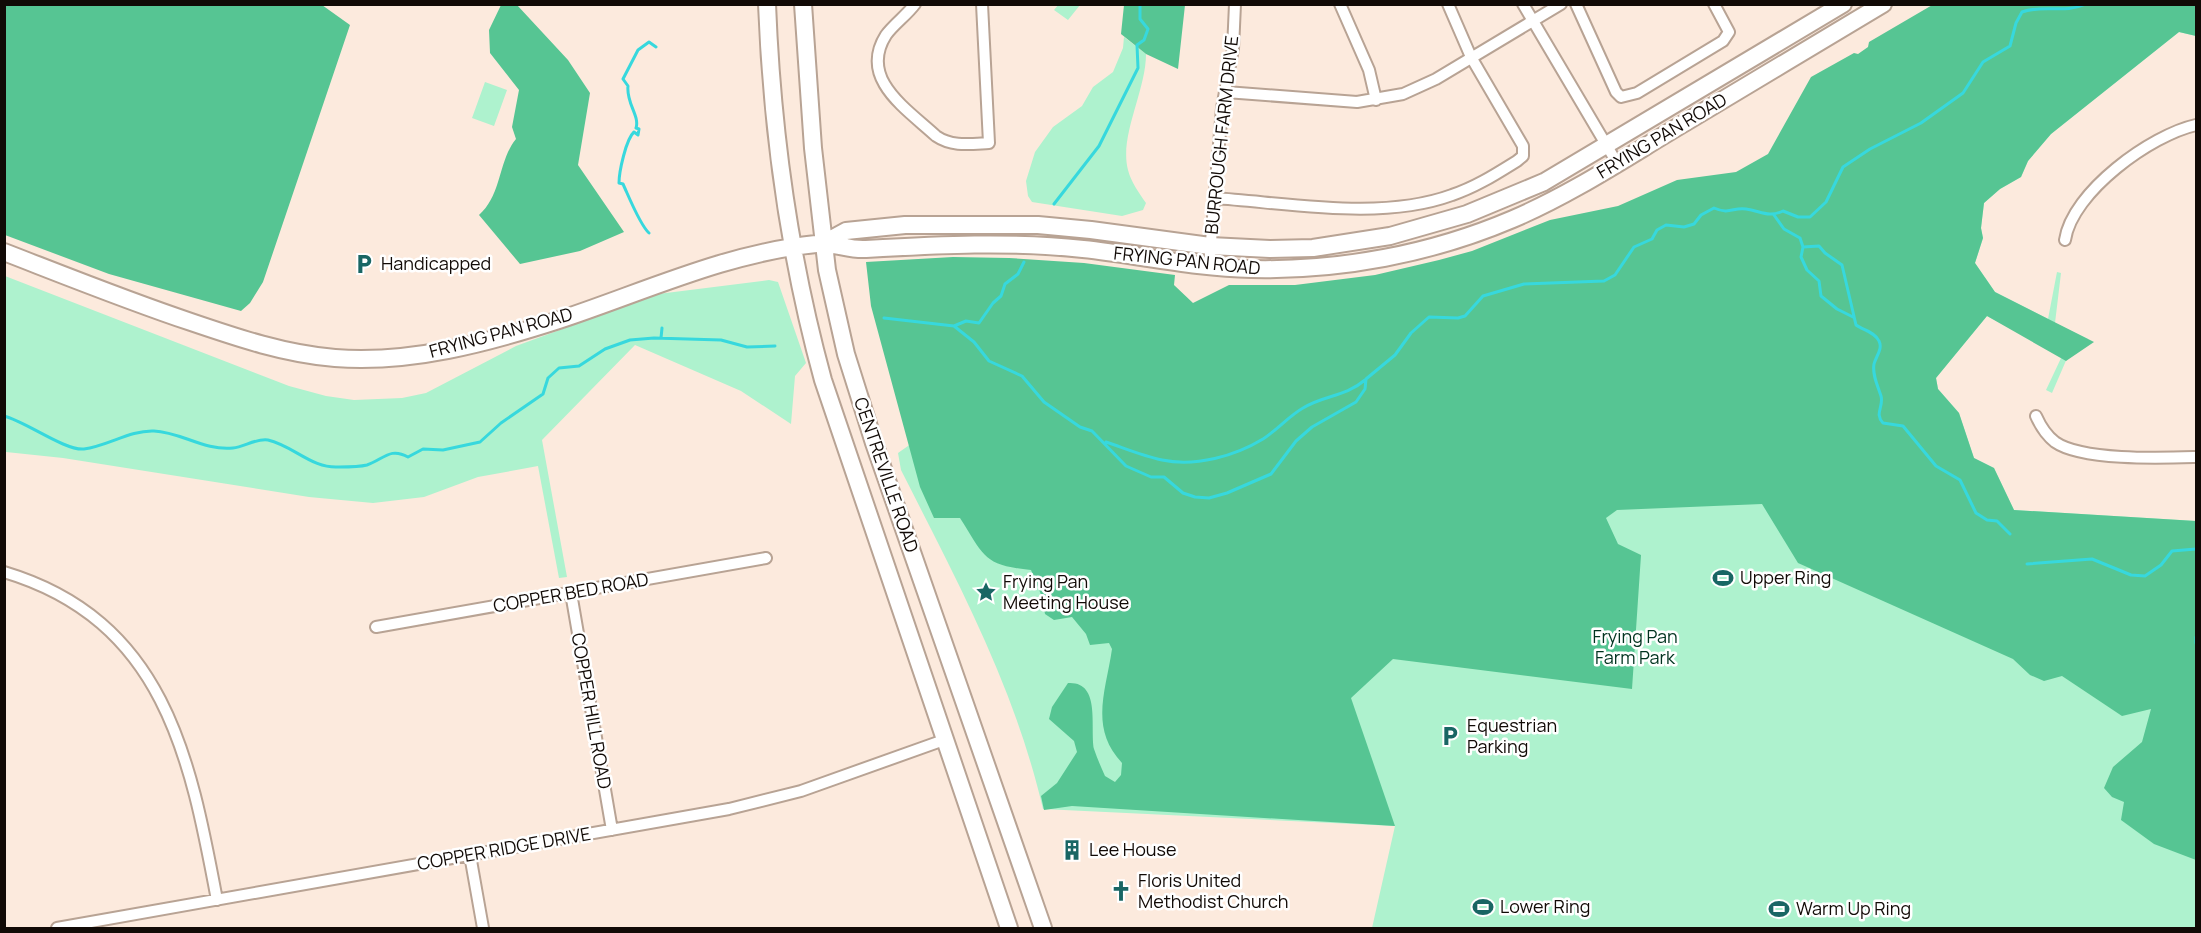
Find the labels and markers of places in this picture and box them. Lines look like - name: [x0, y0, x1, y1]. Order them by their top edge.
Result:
- place label: Handicapped: [381, 251, 491, 275]
- parking icon: Handicapped: [352, 252, 376, 276]
- place label: Upper Ring: [1740, 565, 1831, 589]
- sports icon: Upper Ring: [1711, 566, 1735, 590]
- place label: Frying Pan Meeting House: [1003, 569, 1129, 614]
- place icon: Frying Pan Meeting House: [974, 580, 998, 604]
- place label: Equestrian Parking: [1467, 713, 1557, 758]
- parking icon: Equestrian Parking: [1438, 724, 1462, 748]
- place label: Lee House: [1089, 837, 1176, 861]
- building icon: Lee House: [1060, 838, 1084, 862]
- place label: Floris United Methodist Church: [1138, 868, 1289, 913]
- church icon: Floris United Methodist Church: [1109, 879, 1133, 903]
- place label: Lower Ring: [1500, 894, 1590, 918]
- sports icon: Lower Ring: [1471, 895, 1495, 919]
- place label: Warm Up Ring: [1796, 896, 1911, 920]
- sports icon: Warm Up Ring: [1767, 897, 1791, 921]

